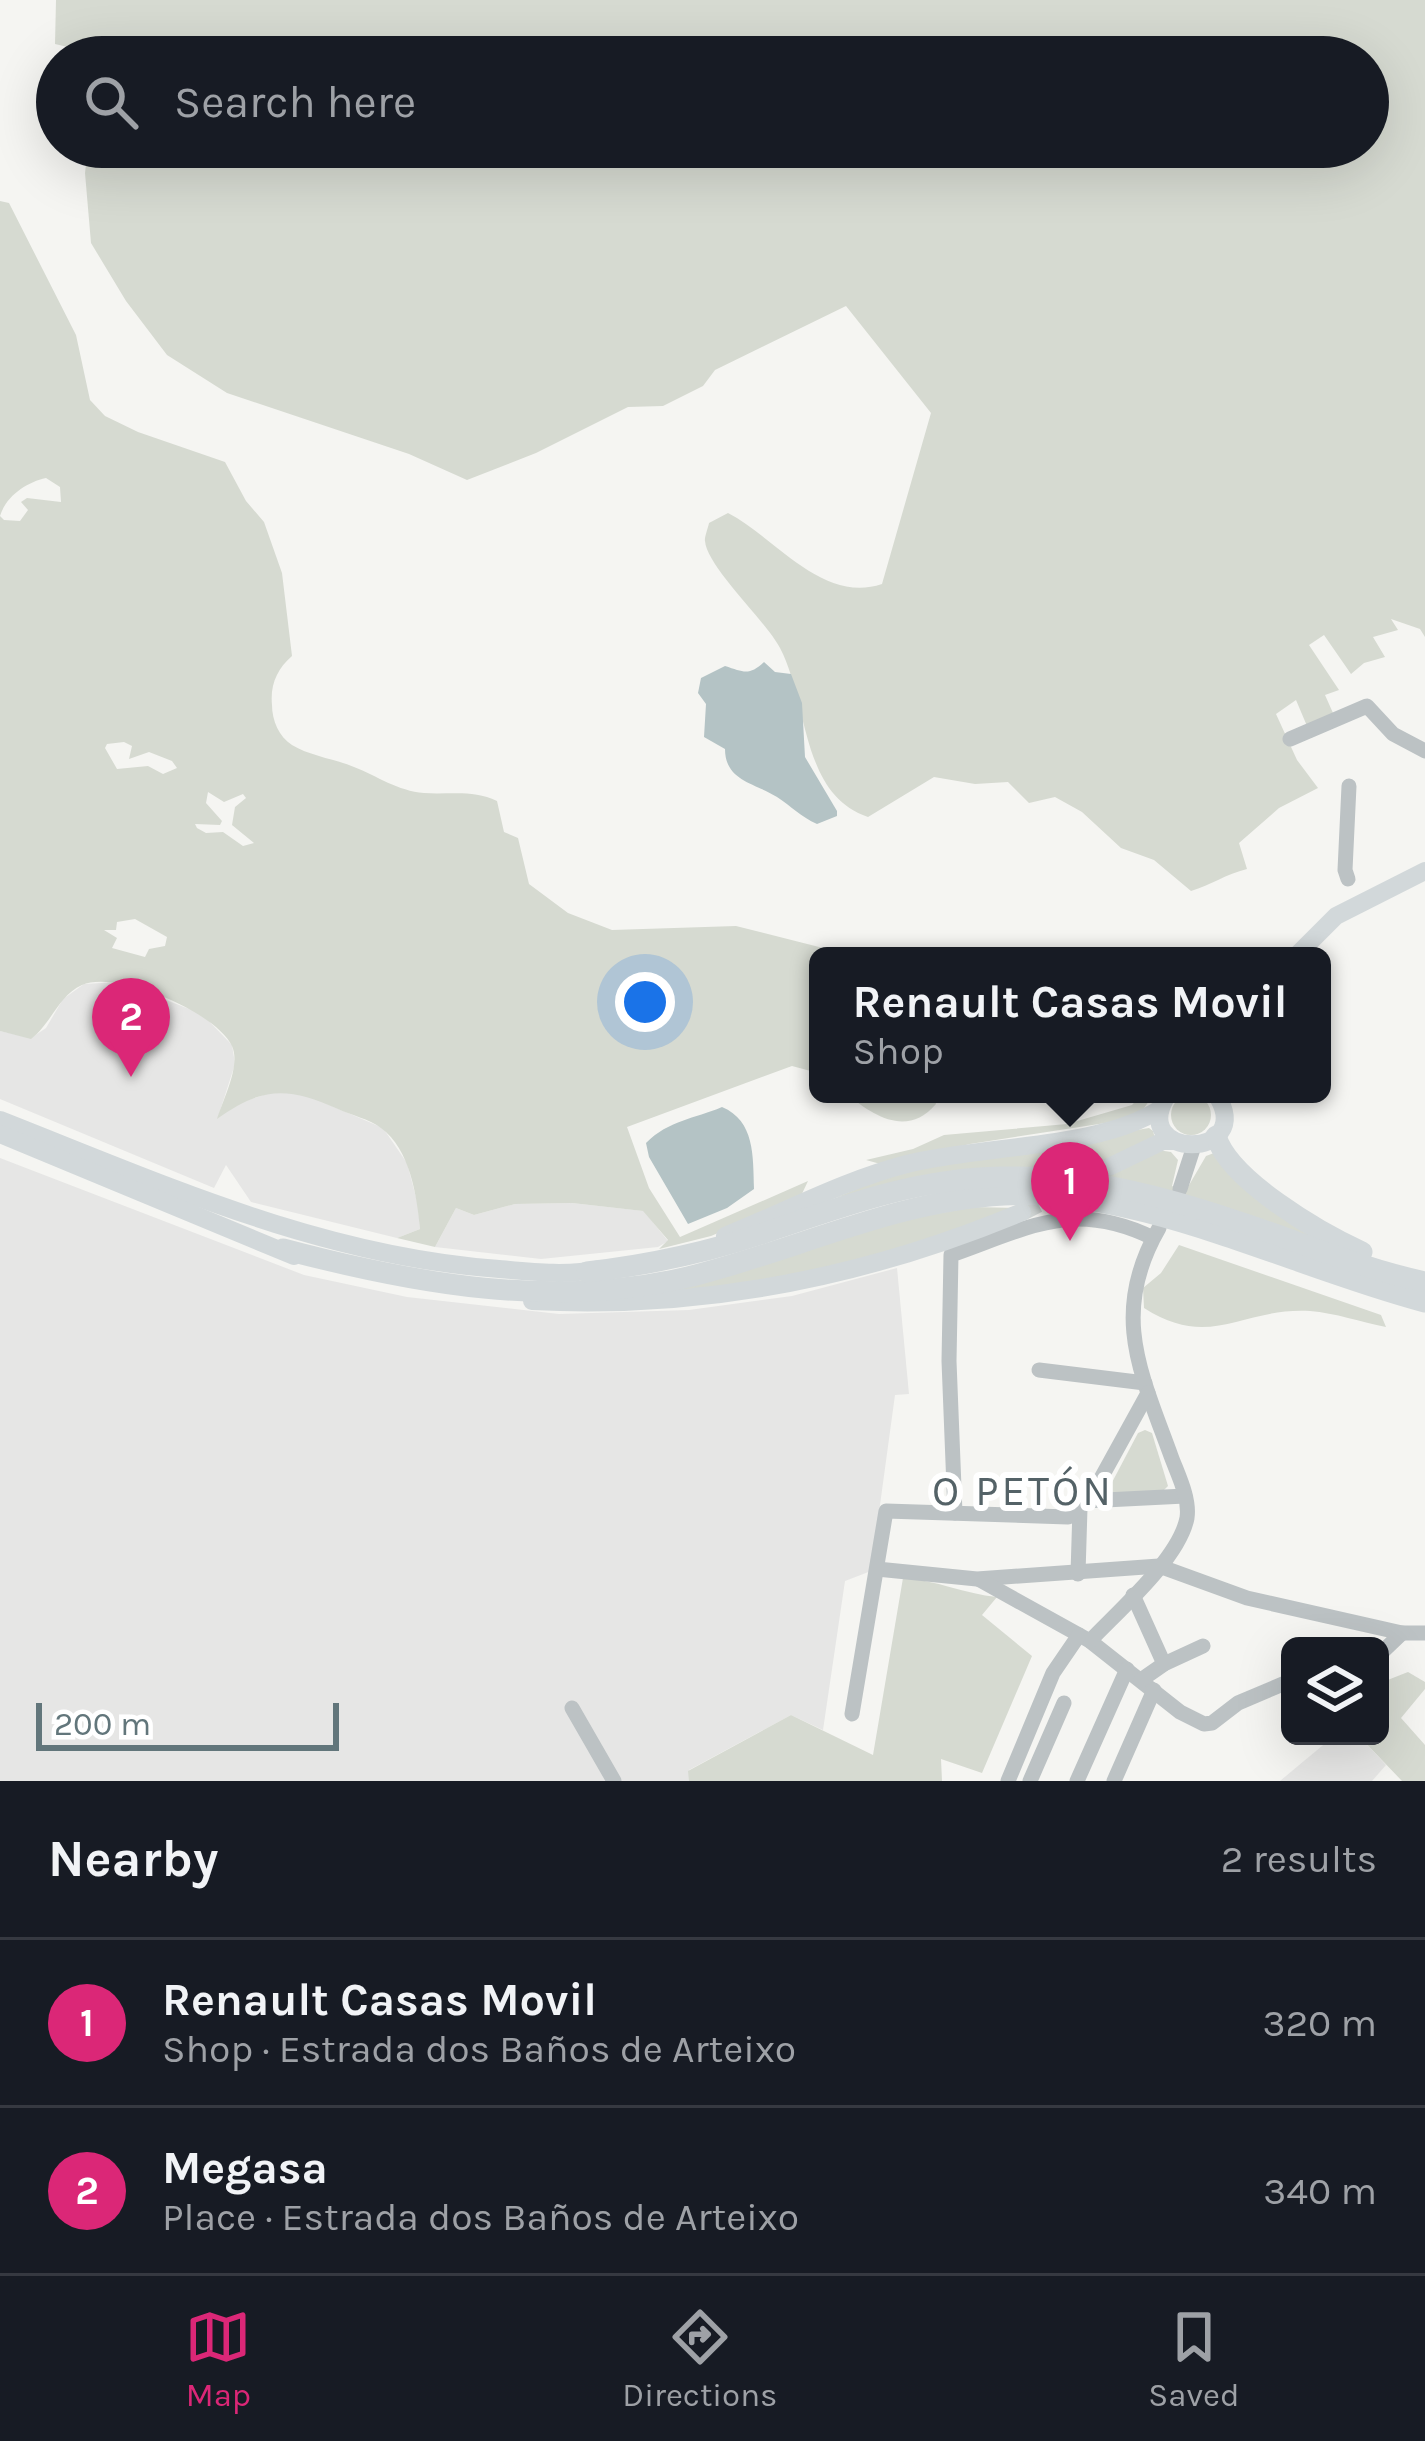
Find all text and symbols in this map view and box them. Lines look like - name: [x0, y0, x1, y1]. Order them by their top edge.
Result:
- search box: [36, 36, 1389, 168]
- icon: search: [78, 69, 144, 135]
- text: Search here: [174, 76, 416, 128]
- popup: [809, 947, 1331, 1103]
- your location: [615, 972, 675, 1032]
- text: Renault Casas Movil: [853, 976, 1287, 1028]
- pin: 2: [92, 978, 170, 1077]
- text: Shop: [853, 1028, 944, 1074]
- pin: 1: [1031, 1142, 1109, 1241]
- district label: O PETÓN: [932, 1466, 1114, 1516]
- map controls: [1281, 1637, 1389, 1745]
- button: layers: [1281, 1637, 1389, 1745]
- scale bar: [36, 1697, 339, 1750]
- text: 200 m: [54, 1705, 151, 1743]
- text: Nearby: [48, 1829, 218, 1889]
- text: 2 results: [1221, 1836, 1377, 1882]
- text: Renault Casas Movil: [162, 1974, 597, 2026]
- text: 1: [80, 2000, 94, 2046]
- text: 320 m: [1262, 2000, 1377, 2046]
- text: Shop · Estrada dos Baños de Arteixo: [162, 2026, 796, 2072]
- text: Megasa: [162, 2142, 328, 2194]
- text: 2: [75, 2168, 99, 2214]
- text: 340 m: [1263, 2168, 1377, 2214]
- text: Place · Estrada dos Baños de Arteixo: [162, 2194, 799, 2240]
- tab: Map: [185, 2304, 251, 2414]
- tab: Directions: [622, 2304, 777, 2414]
- tab: Saved: [1148, 2304, 1240, 2414]

